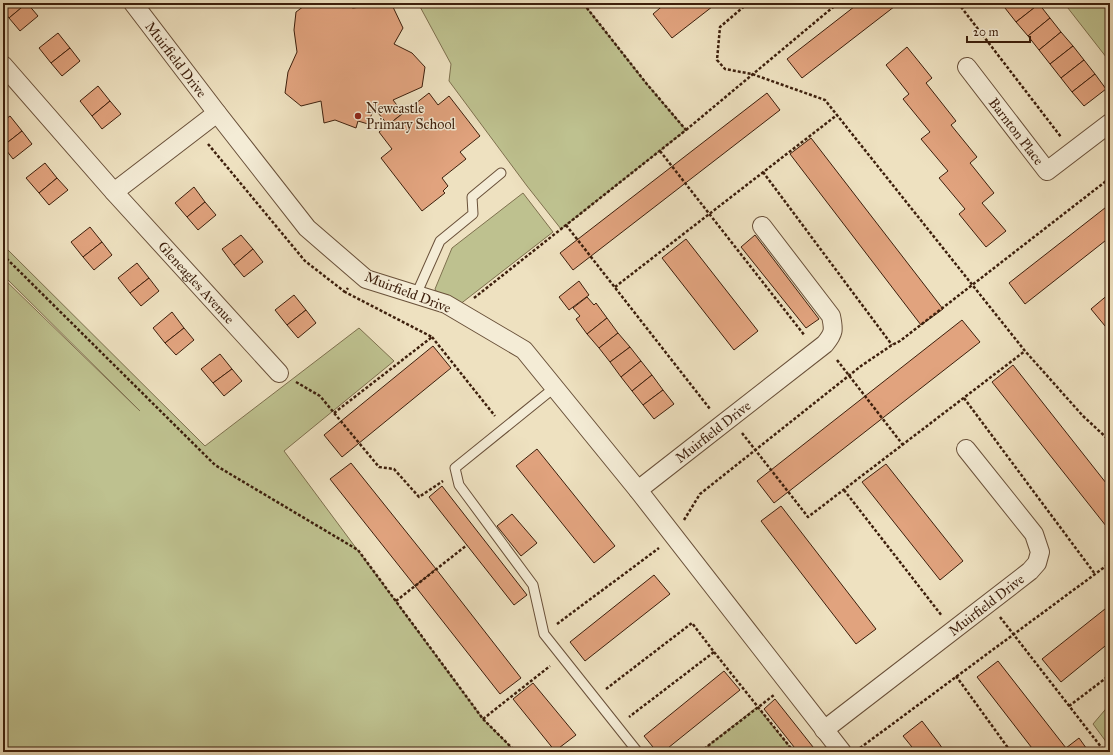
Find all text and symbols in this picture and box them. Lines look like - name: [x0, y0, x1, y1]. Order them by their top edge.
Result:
- street label: Muirfield Drive: [141, 18, 210, 101]
- scale bar: [967, 18, 1030, 44]
- text: 20 m: [973, 25, 999, 39]
- street label: Barnton Place: [985, 95, 1047, 169]
- place label: Newcastle Primary School: [366, 100, 455, 133]
- marker: Newcastle Primary School: [353, 111, 363, 121]
- street label: Gleneagles Avenue: [154, 238, 238, 328]
- street label: Muirfield Drive: [362, 268, 453, 317]
- street label: Muirfield Drive: [672, 397, 754, 467]
- street label: Muirfield Drive: [945, 570, 1028, 640]

